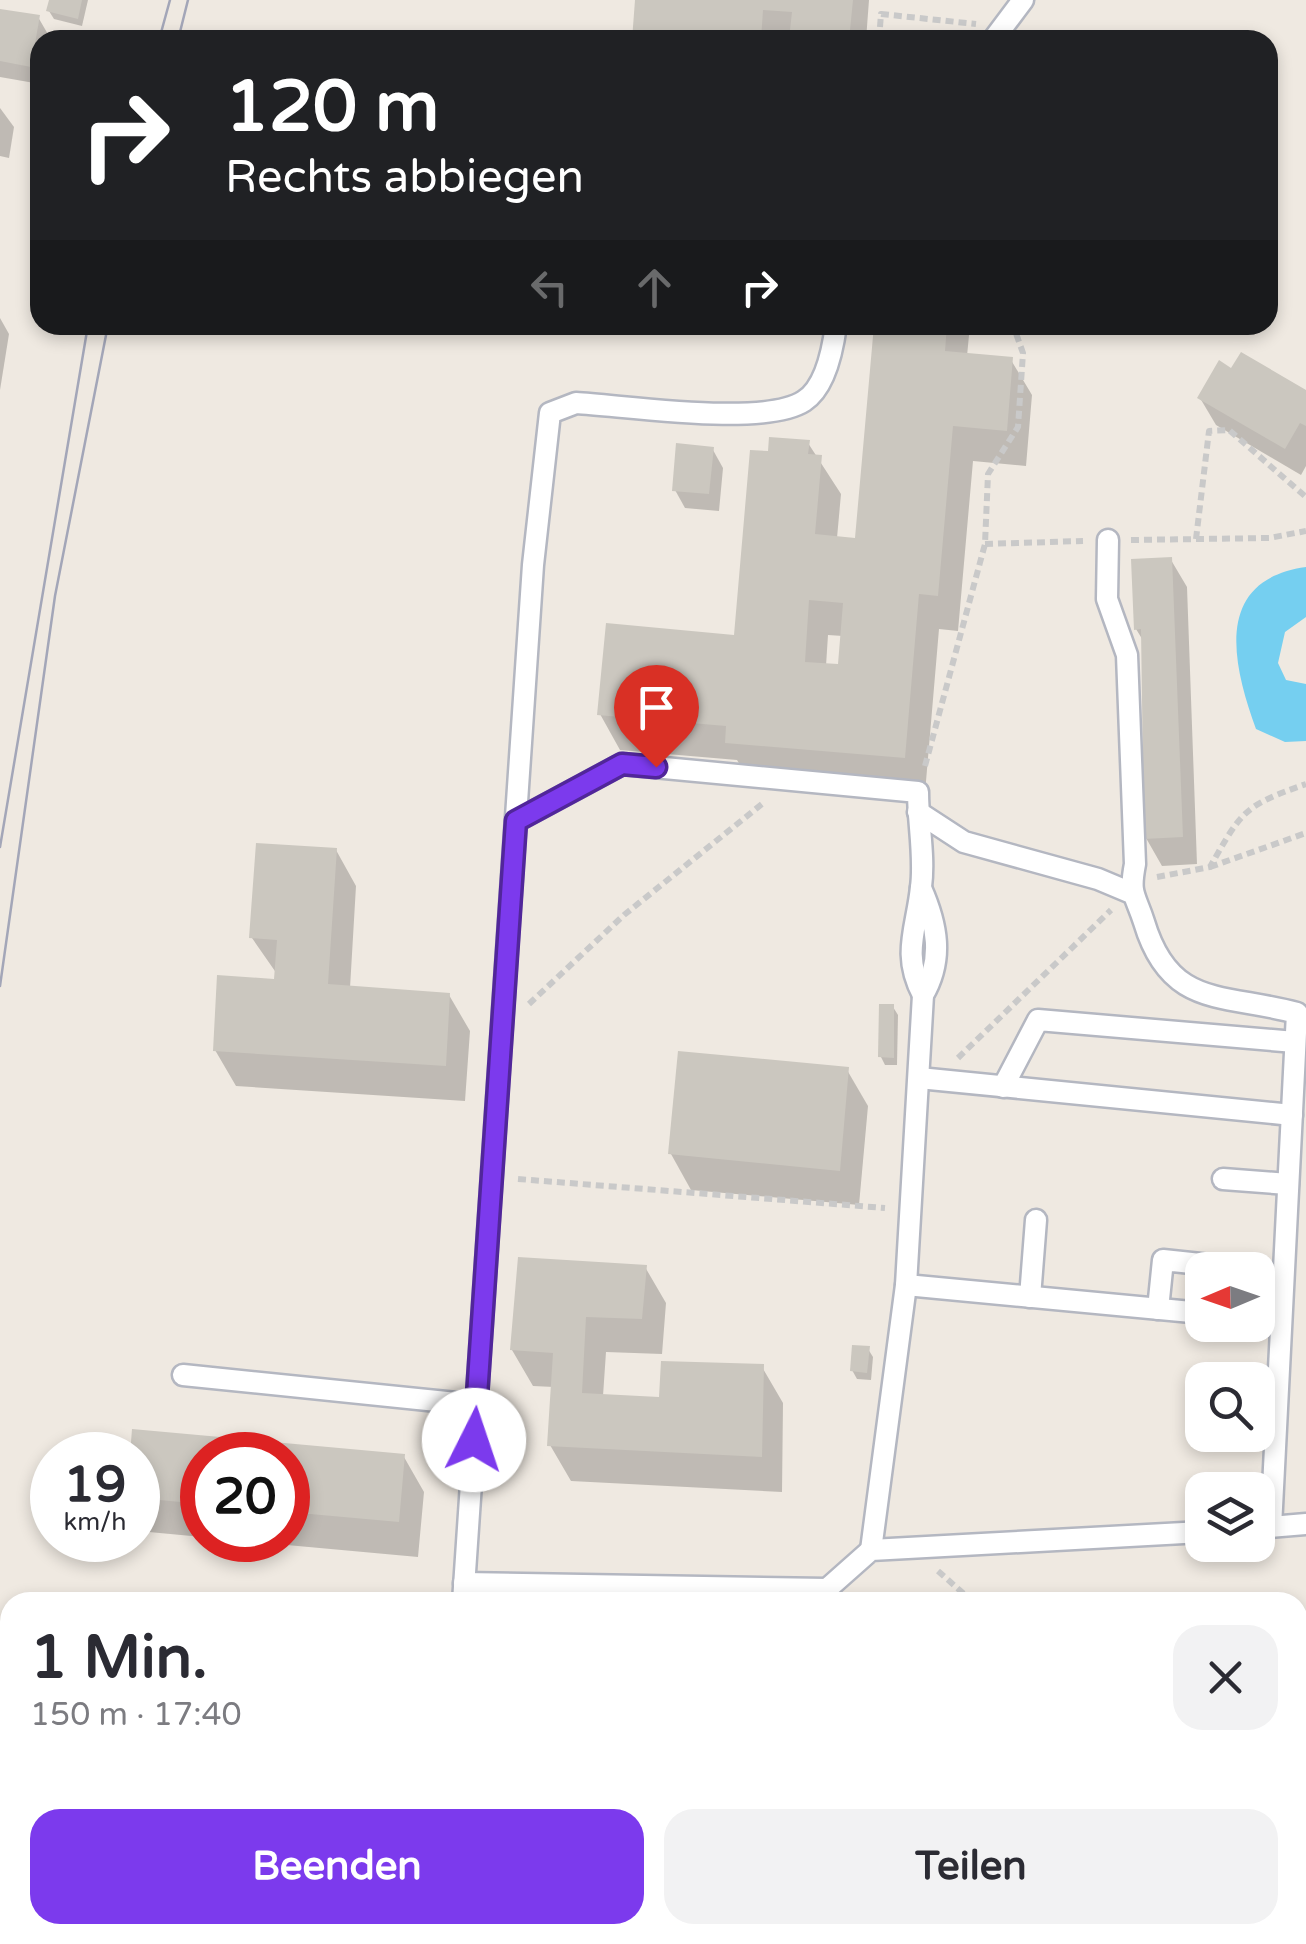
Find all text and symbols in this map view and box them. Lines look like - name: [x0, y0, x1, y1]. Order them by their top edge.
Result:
- text: 120 m: [225, 66, 439, 150]
- icon: right: [60, 70, 190, 200]
- text: Rechts abbiegen: [225, 151, 584, 205]
- icon: left: [522, 260, 577, 315]
- icon: ahead: [627, 260, 682, 315]
- icon: right: [732, 260, 787, 315]
- pin: [614, 665, 699, 768]
- icon: arrive: [629, 680, 684, 735]
- north arrow: [1185, 1252, 1275, 1342]
- map controls: [1185, 1252, 1275, 1562]
- button: search: [1185, 1362, 1275, 1452]
- position arrow: [422, 1388, 526, 1492]
- speed limit sign: 20: [180, 1432, 310, 1562]
- text: 19: [64, 1455, 126, 1515]
- button: layers: [1185, 1472, 1275, 1562]
- text: km/h: [64, 1507, 126, 1537]
- text: 1 Min.: [30, 1622, 208, 1694]
- button: close: [1173, 1625, 1278, 1730]
- text: 150 m · 17:40: [30, 1696, 242, 1734]
- button: Beenden: [30, 1809, 644, 1924]
- button: Teilen: [664, 1809, 1278, 1924]

